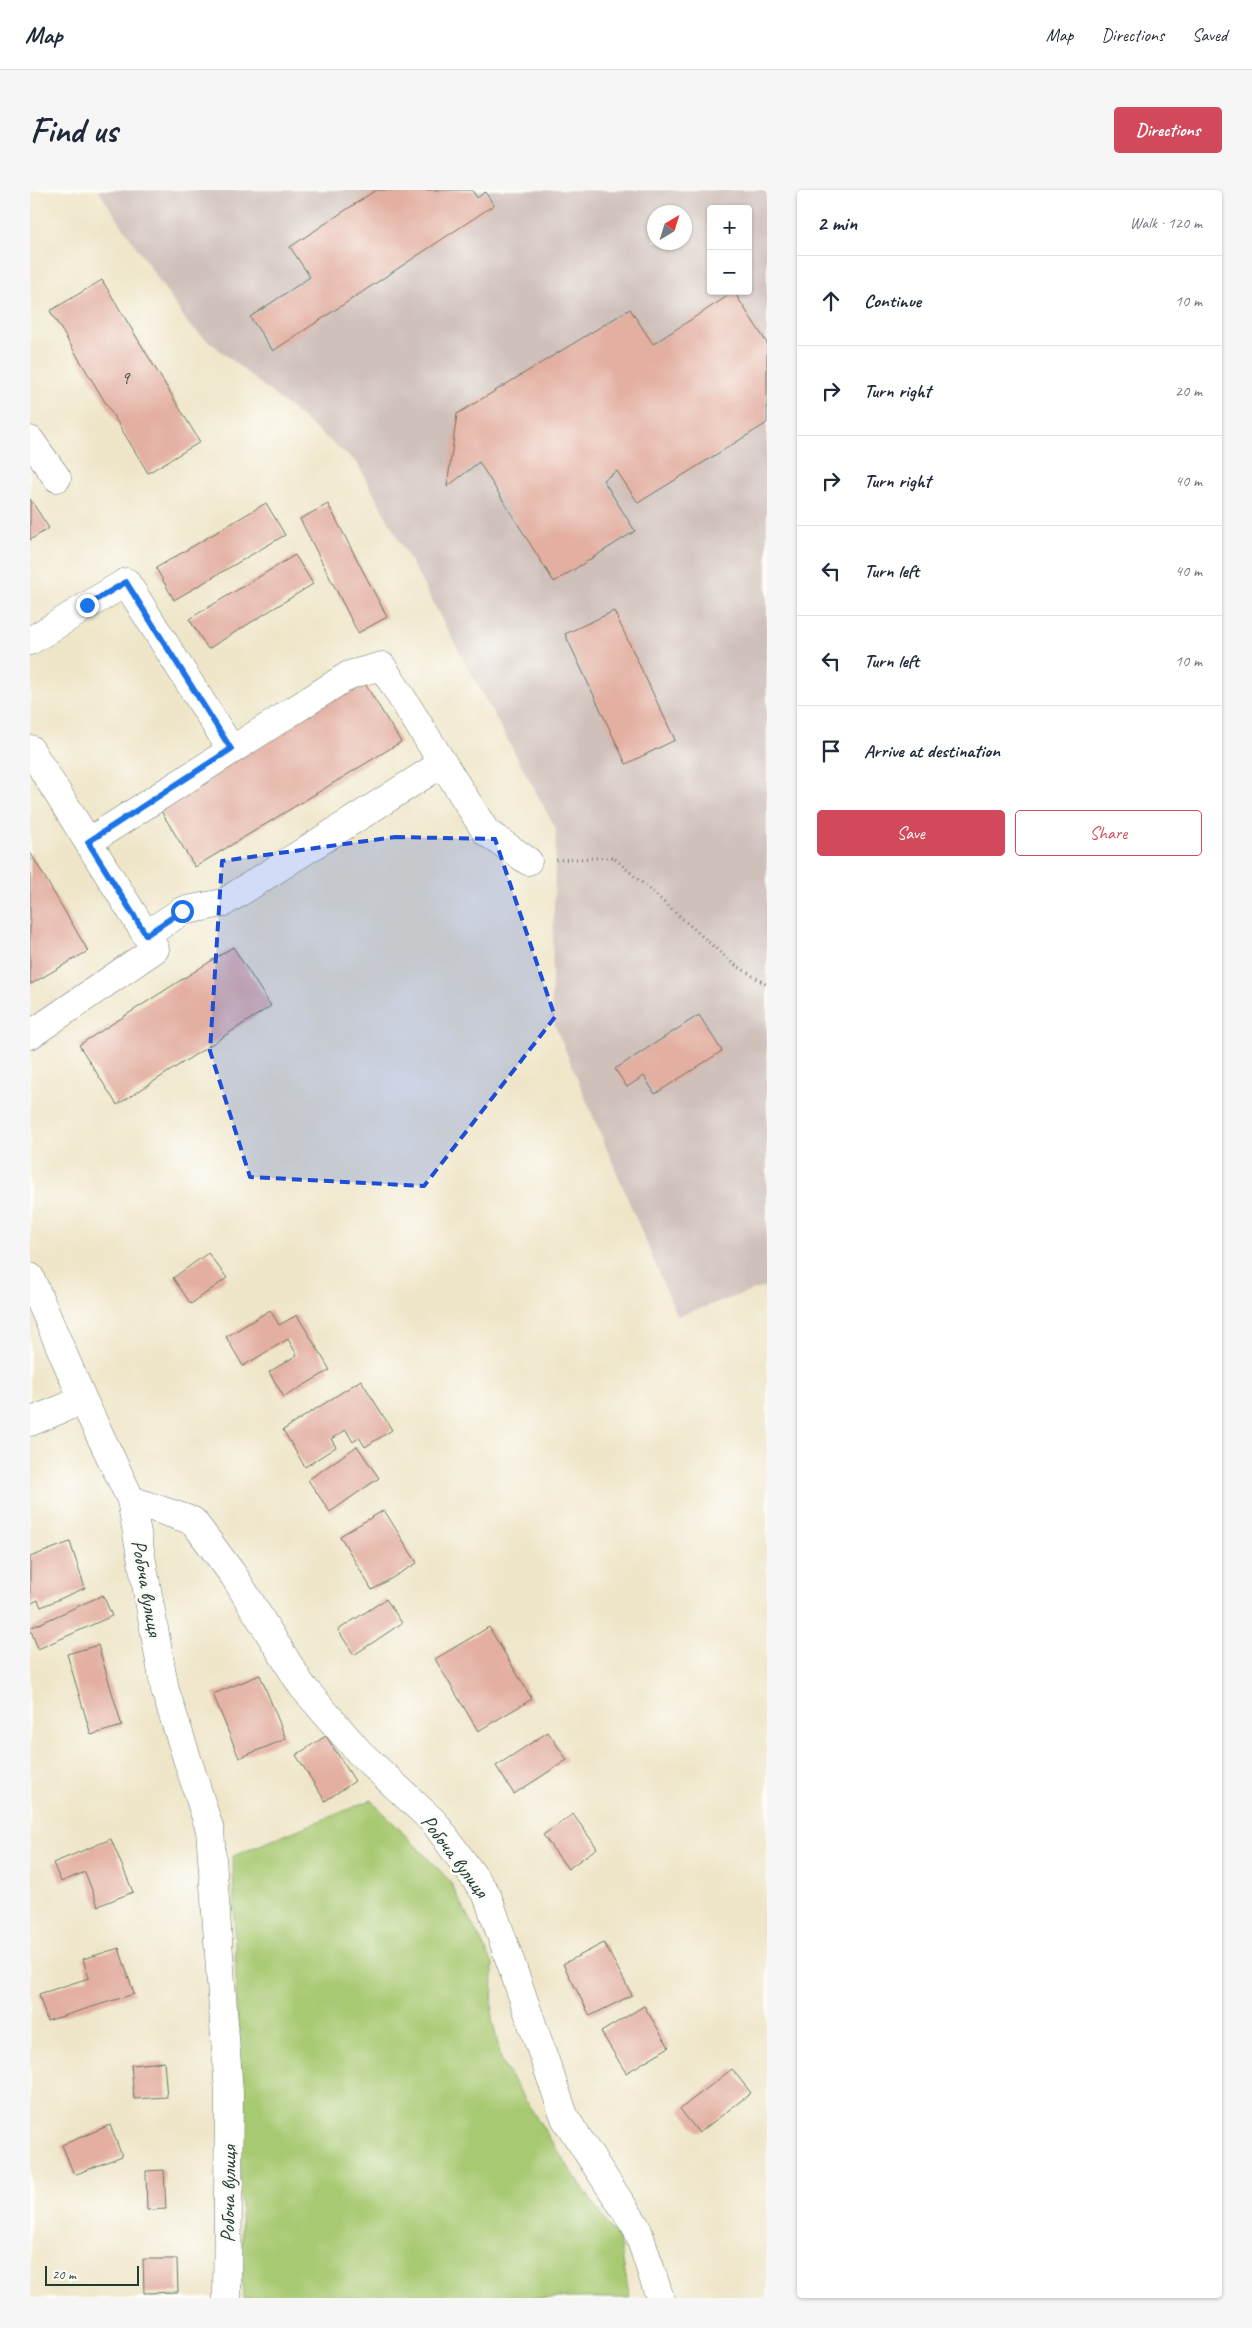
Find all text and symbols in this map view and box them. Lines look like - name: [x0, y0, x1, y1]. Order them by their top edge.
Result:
- text: Map: [25, 20, 62, 50]
- text: Map: [1046, 24, 1073, 46]
- text: Directions: [1101, 24, 1164, 46]
- text: Saved: [1192, 24, 1227, 46]
- button: Directions: [1114, 107, 1222, 153]
- text: Find us: [30, 108, 117, 153]
- north arrow: [647, 205, 692, 250]
- map controls: [707, 205, 752, 295]
- button: +: [707, 205, 752, 250]
- text: 2 min: [817, 210, 857, 236]
- text: Walk · 120 m: [1130, 213, 1202, 233]
- button: −: [707, 250, 752, 295]
- icon: ahead: [817, 287, 845, 315]
- text: Continue: [864, 289, 921, 313]
- text: 10 m: [1175, 291, 1202, 311]
- house number: 9: [121, 366, 131, 390]
- icon: right: [817, 377, 845, 405]
- text: Turn right: [864, 379, 931, 403]
- text: 20 m: [1175, 381, 1202, 401]
- icon: right: [817, 467, 845, 495]
- text: Turn right: [864, 469, 931, 493]
- text: 40 m: [1175, 471, 1202, 491]
- icon: left: [817, 557, 845, 585]
- text: Turn left: [864, 559, 919, 583]
- text: 40 m: [1175, 561, 1202, 581]
- route end: [76, 594, 99, 617]
- icon: left: [817, 647, 845, 675]
- text: Turn left: [864, 649, 919, 673]
- text: 10 m: [1175, 651, 1202, 671]
- icon: arrive: [817, 737, 845, 765]
- text: Arrive at destination: [864, 739, 1000, 763]
- button: Save: [817, 810, 1005, 856]
- button: Share: [1015, 810, 1202, 856]
- route start: [171, 900, 194, 923]
- street label: Робоча вулиця: [126, 1538, 169, 1640]
- street label: Робоча вулиця: [415, 1809, 496, 1904]
- street label: Робоча вулиця: [214, 2143, 242, 2243]
- scale bar: [45, 2263, 139, 2286]
- text: 20 m: [52, 2266, 76, 2283]

